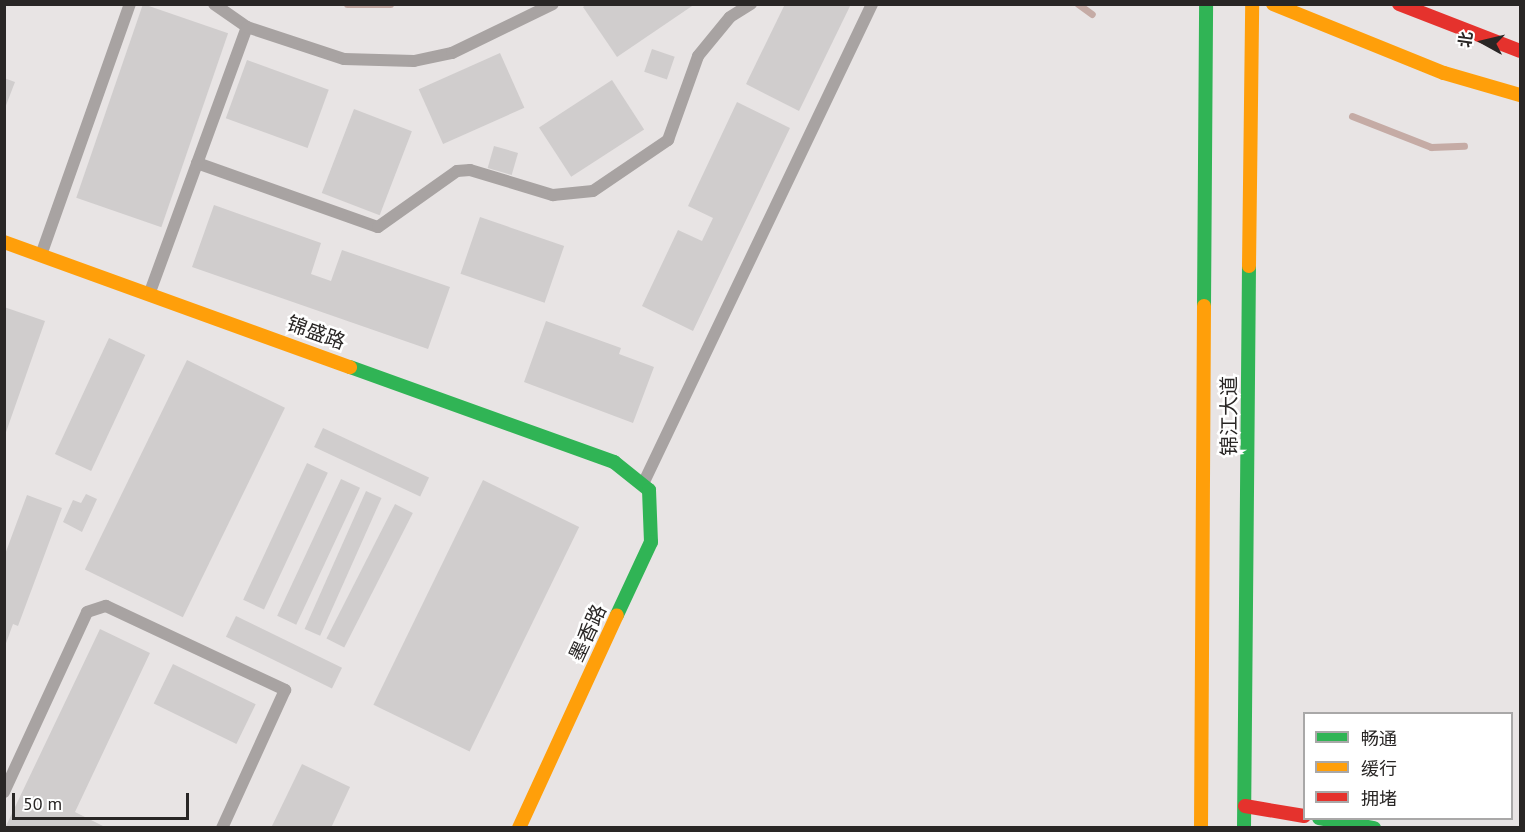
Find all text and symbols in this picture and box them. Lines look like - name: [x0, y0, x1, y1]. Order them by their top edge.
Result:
- north arrow: [1453, 12, 1513, 72]
- text: 北: [1454, 30, 1476, 49]
- street label: 锦盛路: [284, 311, 348, 355]
- street label: 锦江大道: [1217, 376, 1241, 456]
- street label: 墨香路: [564, 601, 612, 665]
- legend: [1303, 712, 1513, 820]
- text: 畅通: [1361, 727, 1397, 750]
- text: 缓行: [1361, 757, 1397, 780]
- scale bar: [15, 781, 192, 819]
- text: 拥堵: [1361, 787, 1397, 810]
- text: 50 m: [23, 792, 62, 815]

